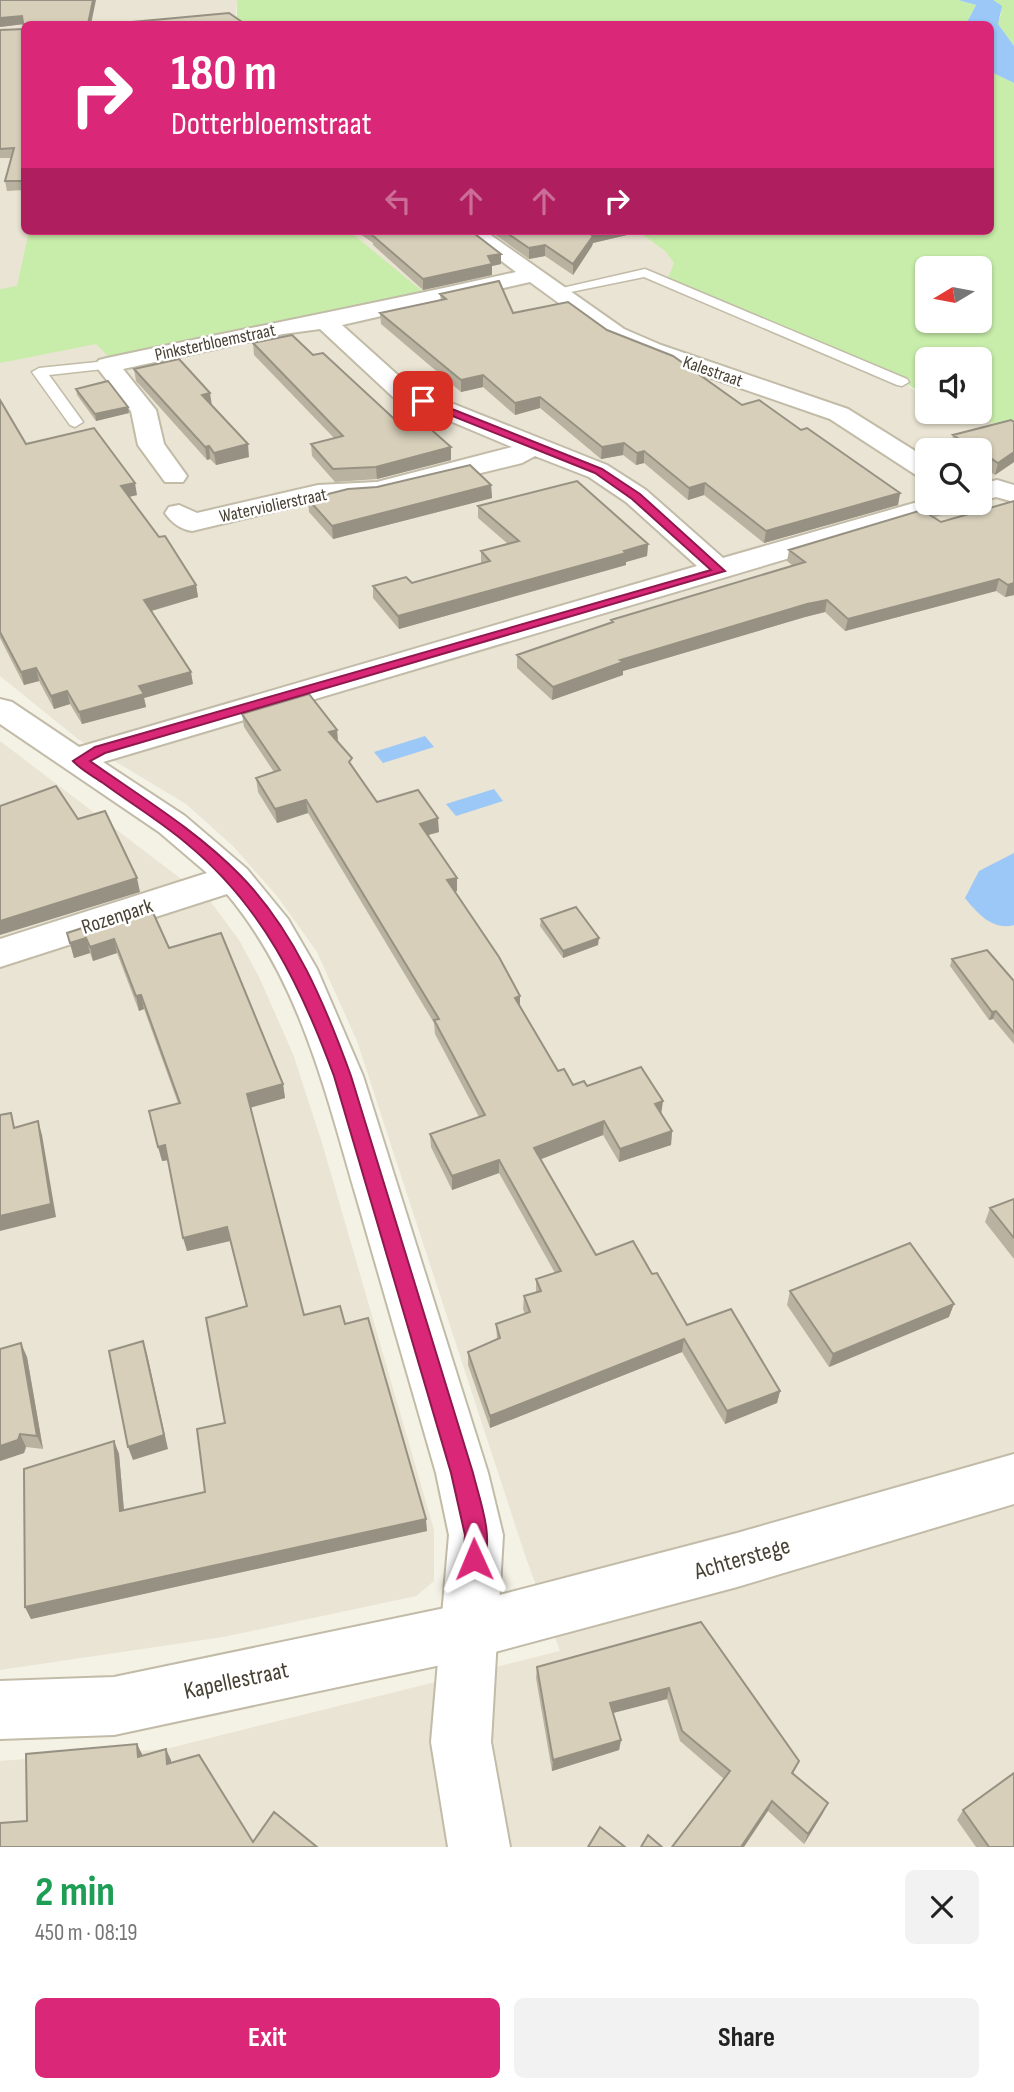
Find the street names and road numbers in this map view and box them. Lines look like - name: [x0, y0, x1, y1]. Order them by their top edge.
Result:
- street label: Pinksterbloemstraat: [153, 319, 278, 366]
- street label: Kalestraat: [680, 351, 746, 392]
- street label: Waterviolierstraat: [217, 484, 329, 527]
- street label: Rozenpark: [78, 893, 156, 940]
- street label: Achterstege: [690, 1531, 793, 1586]
- street label: Kapellestraat: [181, 1655, 291, 1706]

